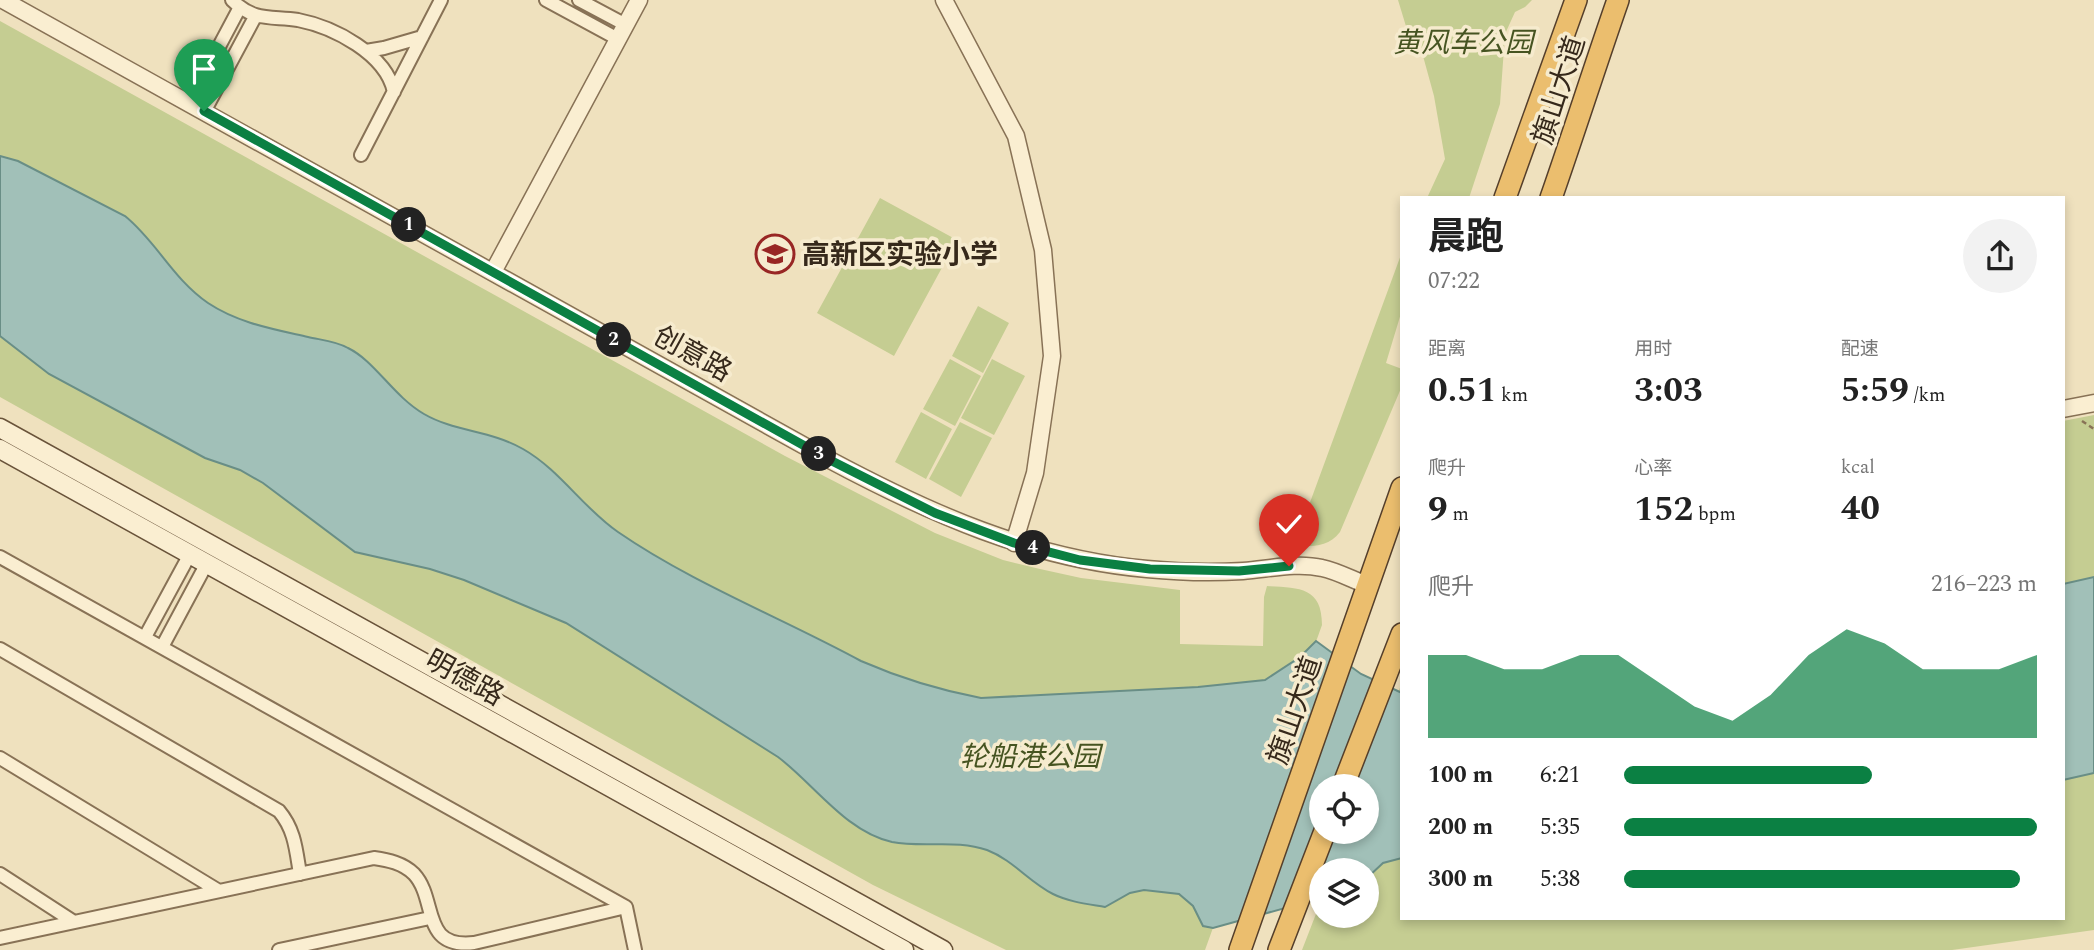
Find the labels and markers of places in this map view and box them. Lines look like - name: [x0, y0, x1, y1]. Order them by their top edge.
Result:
- pin: [174, 39, 234, 111]
- pin: 1: [392, 208, 426, 243]
- school or university icon: 高新区实验小学: [754, 233, 796, 275]
- place label: 高新区实验小学: [802, 234, 998, 277]
- pin: 2: [596, 322, 632, 358]
- pin: 3: [802, 436, 836, 472]
- pin: [1259, 494, 1319, 566]
- pin: 4: [1016, 530, 1050, 566]

